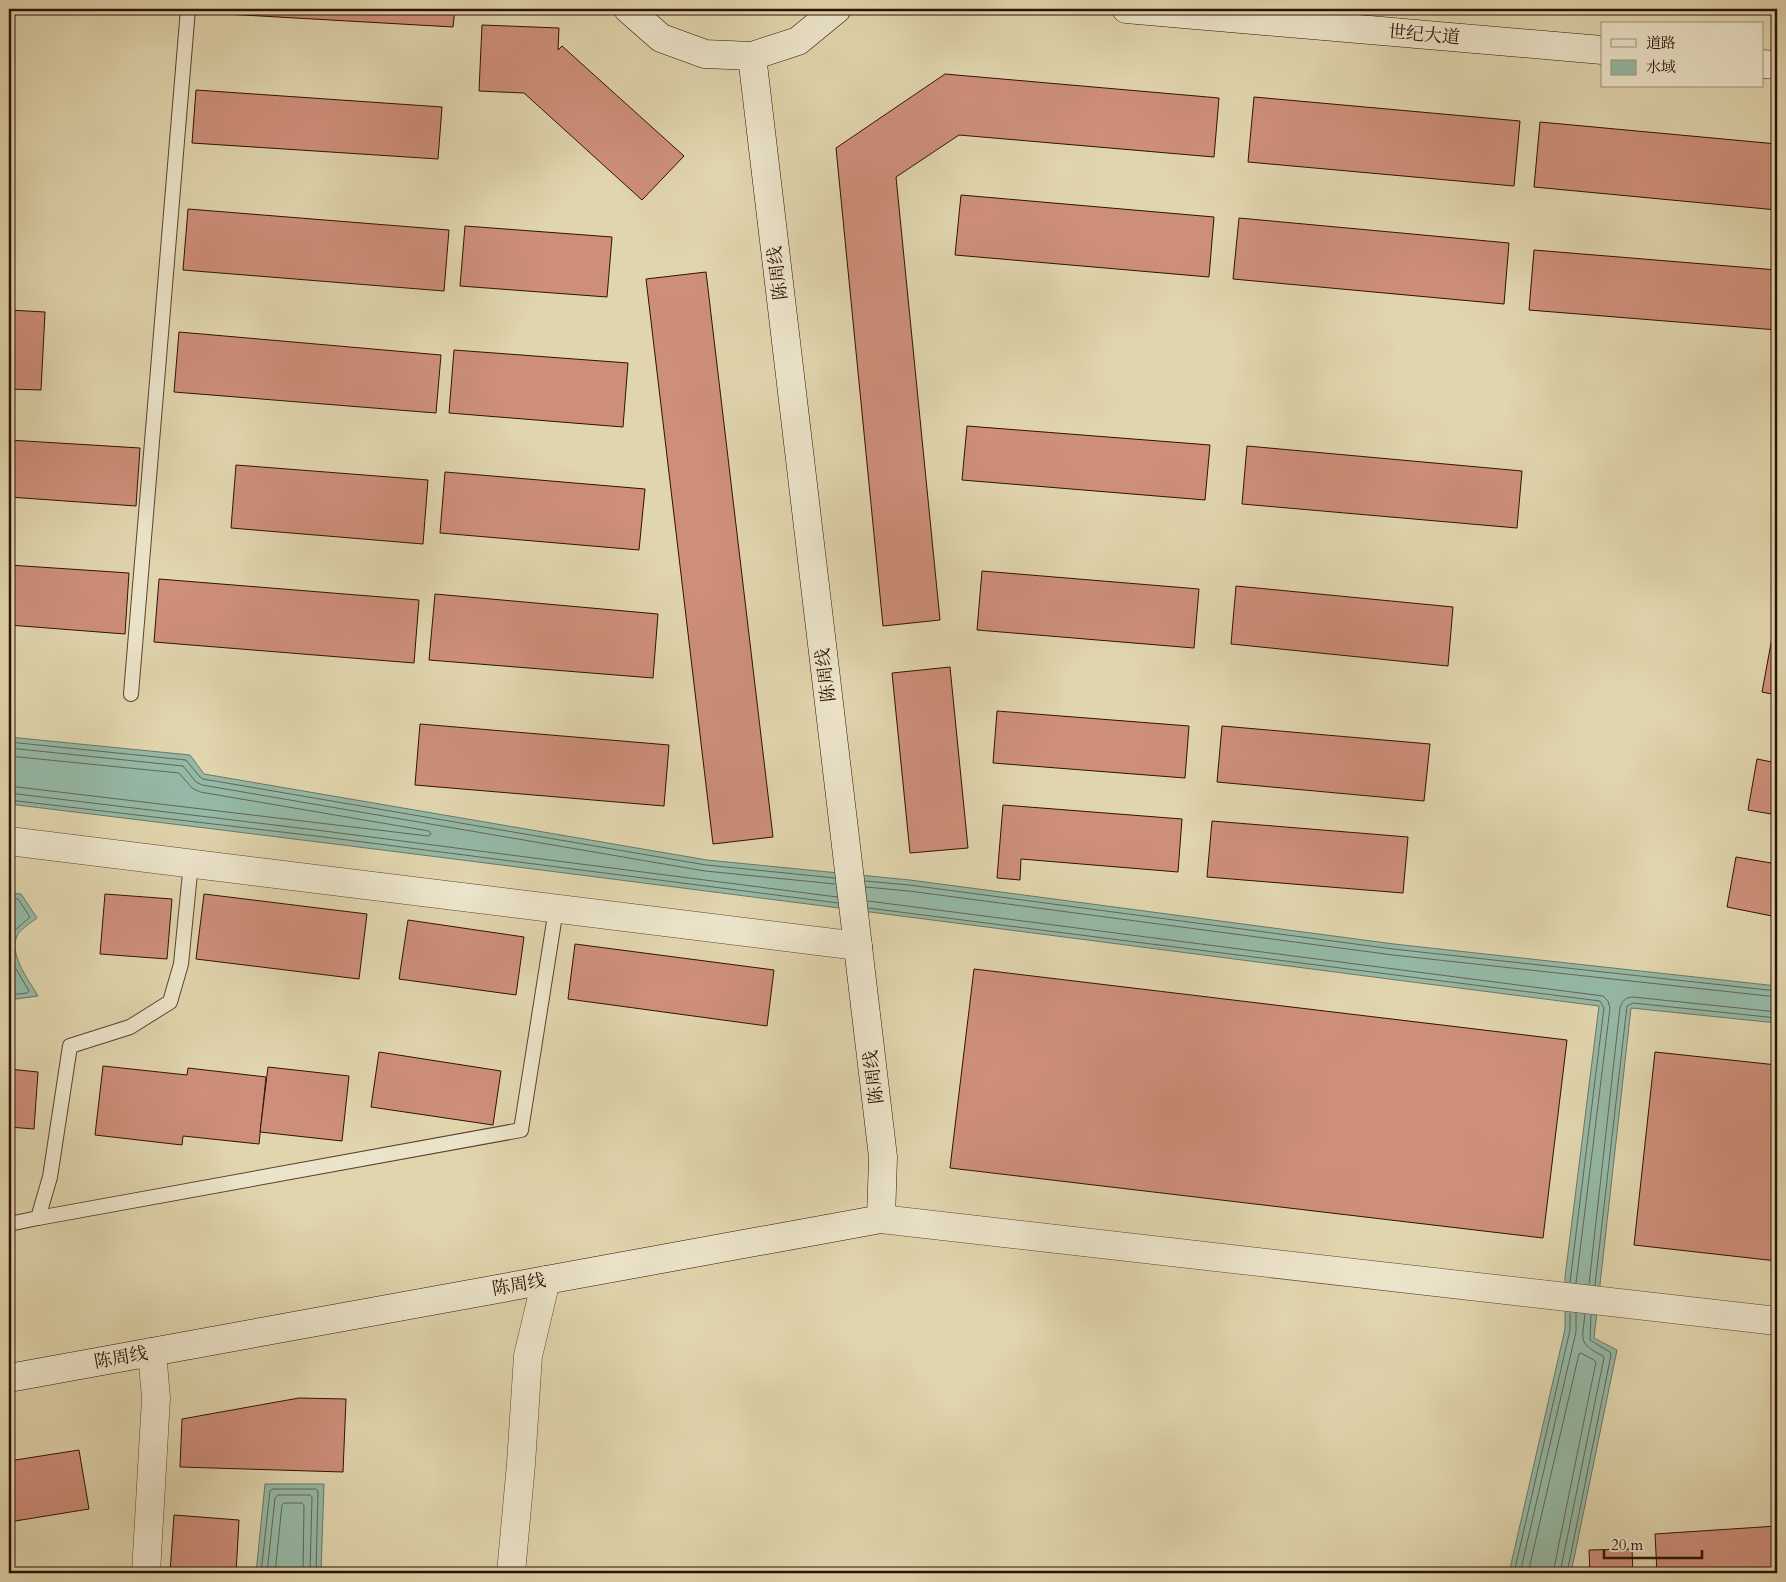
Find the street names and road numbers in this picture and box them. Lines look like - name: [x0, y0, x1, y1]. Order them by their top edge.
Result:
- street label: 世纪大道: [1387, 19, 1461, 51]
- street label: 陈周线: [762, 245, 794, 301]
- street label: 陈周线: [810, 647, 842, 703]
- street label: 陈周线: [858, 1049, 890, 1105]
- street label: 陈周线: [490, 1268, 548, 1302]
- street label: 陈周线: [92, 1341, 150, 1375]

